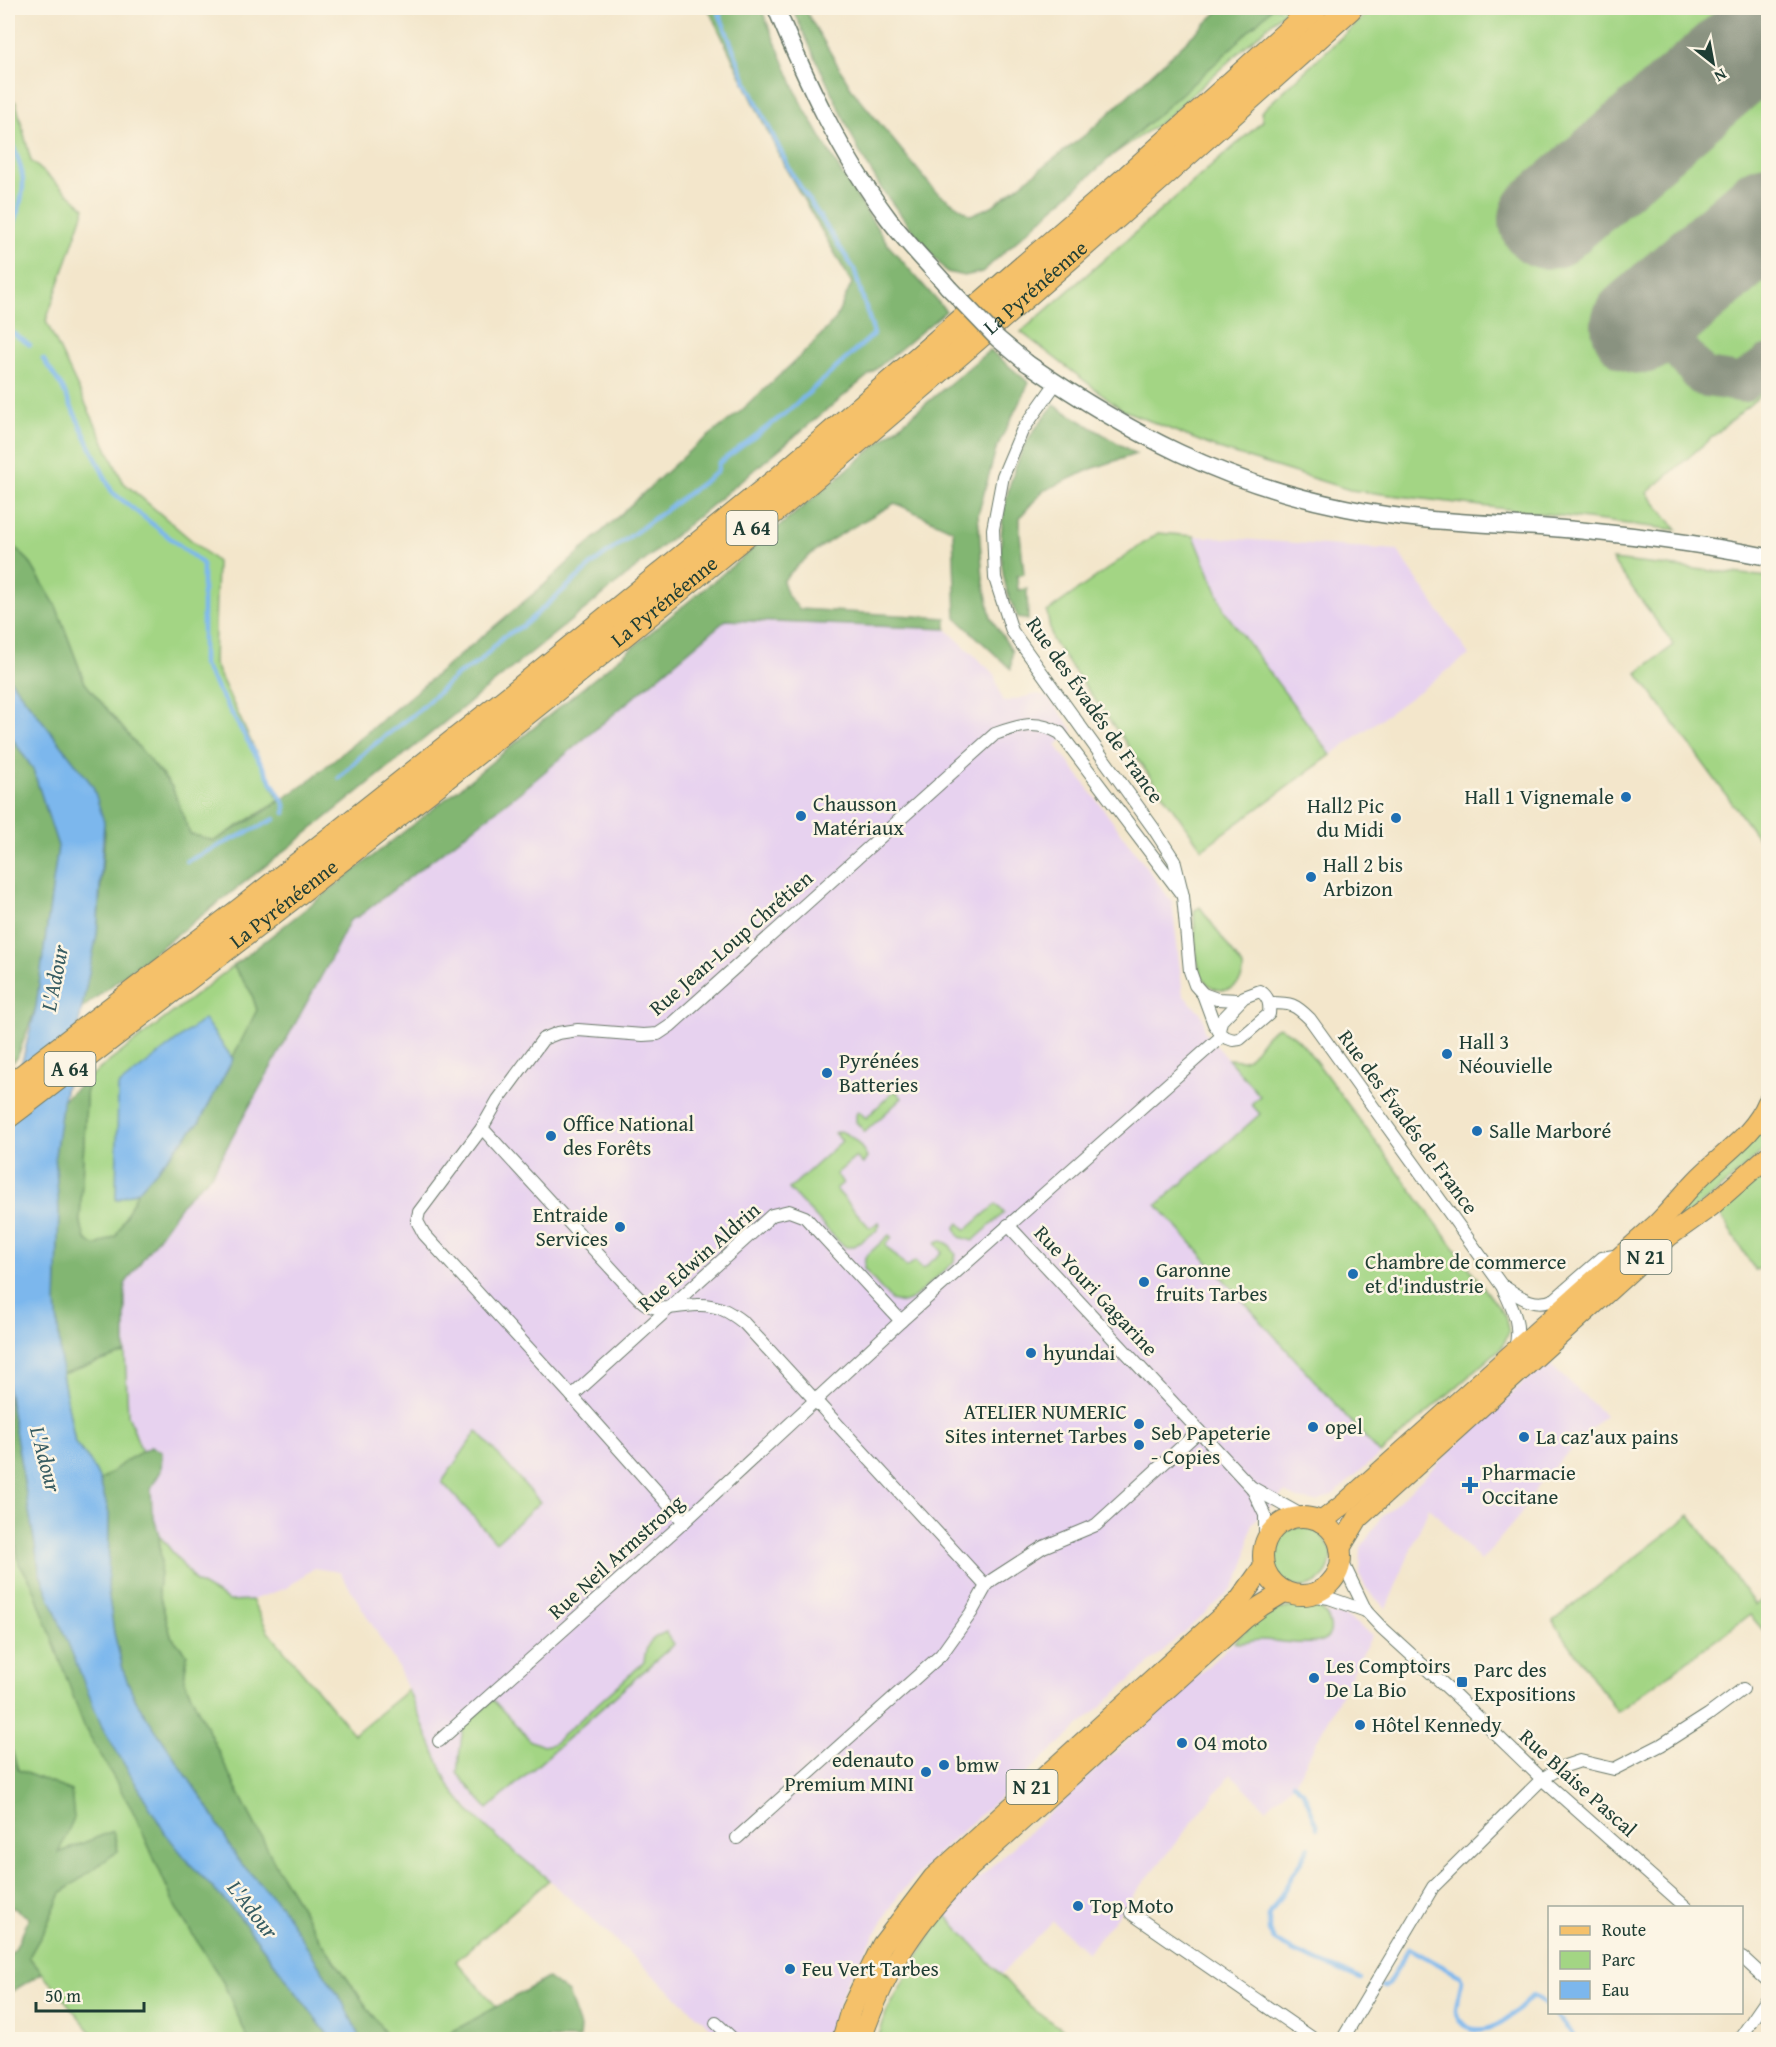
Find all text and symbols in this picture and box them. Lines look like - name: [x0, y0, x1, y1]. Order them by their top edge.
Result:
- north arrow: [1683, 33, 1743, 93]
- text: N: [1710, 63, 1731, 89]
- street label: La Pyrénéenne: [976, 233, 1094, 342]
- road number: A 64: [726, 511, 777, 545]
- street label: La Pyrénéenne: [604, 548, 724, 654]
- street label: Rue des Évadés de France: [1019, 610, 1172, 810]
- place label: Hall 1 Vignemale: [1464, 781, 1614, 812]
- place label: Chausson Matériaux: [813, 788, 904, 843]
- place label: Hall2 Pic du Midi: [1307, 790, 1384, 845]
- marker: Hall 1 Vignemale: [1619, 790, 1633, 804]
- marker: Chausson Matériaux: [794, 809, 808, 823]
- marker: Hall2 Pic du Midi: [1389, 811, 1403, 825]
- place label: Hall 2 bis Arbizon: [1323, 849, 1403, 904]
- street label: La Pyrénéenne: [223, 851, 344, 956]
- street label: Rue Jean-Loup Chrétien: [642, 862, 820, 1023]
- marker: Hall 2 bis Arbizon: [1304, 870, 1318, 884]
- water label: L'Adour: [32, 941, 76, 1015]
- street label: Rue des Évadés de France: [1331, 1023, 1486, 1221]
- place label: Hall 3 Néouvielle: [1459, 1026, 1553, 1081]
- place label: Pyrénées Batteries: [839, 1045, 919, 1100]
- marker: Hall 3 Néouvielle: [1440, 1047, 1454, 1061]
- road number: A 64: [44, 1052, 96, 1086]
- marker: Pyrénées Batteries: [820, 1066, 834, 1080]
- place label: Office National des Forêts: [563, 1108, 694, 1163]
- place label: Salle Marboré: [1489, 1115, 1611, 1146]
- marker: Salle Marboré: [1470, 1124, 1484, 1138]
- marker: Office National des Forêts: [544, 1129, 558, 1143]
- street label: Rue Edwin Aldrin: [631, 1195, 767, 1319]
- place label: Entraide Services: [533, 1199, 608, 1254]
- street label: Rue Youri Gagarine: [1027, 1218, 1166, 1363]
- marker: Entraide Services: [613, 1220, 627, 1234]
- road number: N 21: [1620, 1240, 1672, 1274]
- place label: Chambre de commerce et d'industrie: [1365, 1246, 1566, 1301]
- place label: Garonne fruits Tarbes: [1156, 1254, 1268, 1309]
- marker: Chambre de commerce et d'industrie: [1346, 1267, 1360, 1281]
- marker: Garonne fruits Tarbes: [1137, 1275, 1151, 1289]
- place label: hyundai: [1043, 1337, 1116, 1368]
- marker: hyundai: [1024, 1346, 1038, 1360]
- place label: ATELIER NUMERIC Sites internet Tarbes: [945, 1396, 1127, 1451]
- place label: opel: [1325, 1411, 1363, 1442]
- marker: ATELIER NUMERIC Sites internet Tarbes: [1132, 1417, 1146, 1431]
- place label: Seb Papeterie - Copies: [1151, 1417, 1271, 1472]
- marker: opel: [1306, 1420, 1320, 1434]
- place label: La caz'aux pains: [1536, 1421, 1679, 1452]
- water label: L'Adour: [22, 1422, 70, 1496]
- marker: La caz'aux pains: [1517, 1430, 1531, 1444]
- marker: Seb Papeterie - Copies: [1132, 1438, 1146, 1452]
- place label: Pharmacie Occitane: [1482, 1457, 1576, 1512]
- marker: Pharmacie Occitane: [1463, 1478, 1477, 1492]
- street label: Rue Neil Armstrong: [541, 1487, 691, 1626]
- place label: Les Comptoirs De La Bio: [1326, 1650, 1451, 1705]
- place label: Parc des Expositions: [1474, 1654, 1576, 1709]
- marker: Les Comptoirs De La Bio: [1307, 1671, 1321, 1685]
- marker: Parc des Expositions: [1455, 1675, 1469, 1689]
- place label: Hôtel Kennedy: [1372, 1709, 1502, 1740]
- marker: Hôtel Kennedy: [1353, 1718, 1367, 1732]
- street label: Rue Blaise Pascal: [1513, 1721, 1644, 1844]
- place label: O4 moto: [1194, 1727, 1268, 1758]
- marker: O4 moto: [1175, 1736, 1189, 1750]
- place label: edenauto Premium MINI: [784, 1744, 914, 1799]
- place label: bmw: [956, 1749, 999, 1780]
- marker: bmw: [937, 1758, 951, 1772]
- marker: edenauto Premium MINI: [919, 1765, 933, 1779]
- road number: N 21: [1006, 1770, 1058, 1804]
- water label: L'Adour: [219, 1872, 287, 1946]
- place label: Top Moto: [1090, 1890, 1174, 1921]
- marker: Top Moto: [1071, 1899, 1085, 1913]
- legend: [1548, 1906, 1743, 2014]
- text: Route: [1602, 1916, 1646, 1943]
- text: Parc: [1602, 1946, 1635, 1973]
- place label: Feu Vert Tarbes: [802, 1953, 939, 1984]
- marker: Feu Vert Tarbes: [783, 1962, 797, 1976]
- scale bar: [36, 1975, 144, 2013]
- text: Eau: [1602, 1976, 1630, 2003]
- text: 50 m: [45, 1982, 81, 2009]

